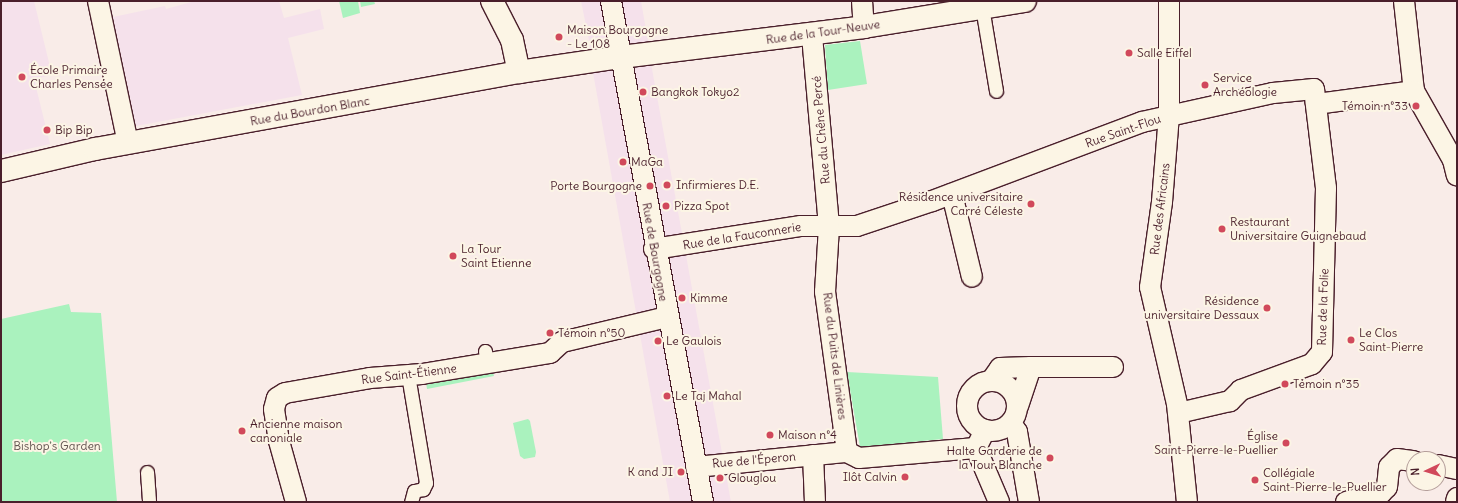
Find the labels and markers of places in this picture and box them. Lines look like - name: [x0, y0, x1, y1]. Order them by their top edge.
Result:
- place label: Maison Bourgogne - Le 108: [567, 23, 668, 51]
- marker: Maison Bourgogne - Le 108: [554, 32, 564, 42]
- place label: Salle Eiffel: [1137, 46, 1192, 60]
- marker: Salle Eiffel: [1124, 48, 1134, 58]
- place label: École Primaire Charles Pensée: [30, 63, 113, 91]
- place label: Service Archéologie: [1213, 71, 1277, 99]
- marker: École Primaire Charles Pensée: [17, 72, 27, 82]
- marker: Service Archéologie: [1200, 80, 1210, 90]
- place label: Bangkok Tokyo2: [651, 85, 740, 99]
- marker: Bangkok Tokyo2: [638, 87, 648, 97]
- place label: Témoin n°33: [1342, 99, 1408, 113]
- marker: Témoin n°33: [1411, 101, 1421, 111]
- place label: Bip Bip: [55, 123, 93, 137]
- marker: Bip Bip: [42, 125, 52, 135]
- place label: MaGa: [631, 155, 663, 169]
- marker: MaGa: [618, 157, 628, 167]
- place label: Infirmieres D.E.: [676, 178, 759, 192]
- place label: Porte Bourgogne: [550, 179, 642, 193]
- marker: Infirmieres D.E.: [661, 179, 673, 191]
- marker: Porte Bourgogne: [645, 181, 655, 191]
- place label: Résidence universitaire Carré Céleste: [899, 190, 1023, 218]
- place label: Pizza Spot: [674, 199, 729, 213]
- marker: Résidence universitaire Carré Céleste: [1026, 199, 1036, 209]
- marker: Pizza Spot: [661, 201, 671, 211]
- place label: Restaurant Universitaire Guignebaud: [1230, 215, 1366, 243]
- marker: Restaurant Universitaire Guignebaud: [1217, 224, 1227, 234]
- place label: La Tour Saint Etienne: [461, 242, 531, 270]
- marker: La Tour Saint Etienne: [448, 251, 458, 261]
- place label: Kimme: [690, 291, 728, 305]
- marker: Kimme: [677, 293, 687, 303]
- place label: Résidence universitaire Dessaux: [1144, 294, 1259, 322]
- marker: Résidence universitaire Dessaux: [1262, 303, 1272, 313]
- place label: Témoin n°50: [558, 326, 625, 340]
- place label: Le Clos Saint-Pierre: [1359, 326, 1423, 354]
- marker: Témoin n°50: [545, 328, 555, 338]
- place label: Le Gaulois: [666, 334, 722, 348]
- marker: Le Clos Saint-Pierre: [1346, 335, 1356, 345]
- marker: Le Gaulois: [653, 336, 663, 346]
- place label: Témoin n°35: [1293, 377, 1359, 391]
- marker: Témoin n°35: [1280, 379, 1290, 389]
- place label: Le Taj Mahal: [675, 389, 741, 403]
- marker: Le Taj Mahal: [662, 391, 672, 401]
- place label: Ancienne maison canoniale: [250, 417, 342, 445]
- marker: Ancienne maison canoniale: [237, 426, 247, 436]
- place label: Maison n°4: [778, 428, 837, 442]
- place label: Église Saint-Pierre-le-Puellier: [1154, 429, 1278, 457]
- marker: Maison n°4: [765, 430, 775, 440]
- marker: Église Saint-Pierre-le-Puellier: [1281, 438, 1291, 448]
- place label: Halte Garderie de la Tour Blanche: [946, 444, 1042, 472]
- marker: Halte Garderie de la Tour Blanche: [1045, 453, 1055, 463]
- place label: K and JI: [628, 465, 673, 479]
- place label: Collégiale Saint-Pierre-le-Puellier: [1263, 466, 1387, 494]
- marker: K and JI: [676, 467, 686, 477]
- place label: Ilôt Calvin: [843, 470, 897, 484]
- place label: Glouglou: [728, 471, 776, 485]
- marker: Ilôt Calvin: [900, 472, 910, 482]
- marker: Glouglou: [715, 473, 725, 483]
- marker: Collégiale Saint-Pierre-le-Puellier: [1250, 475, 1260, 485]

